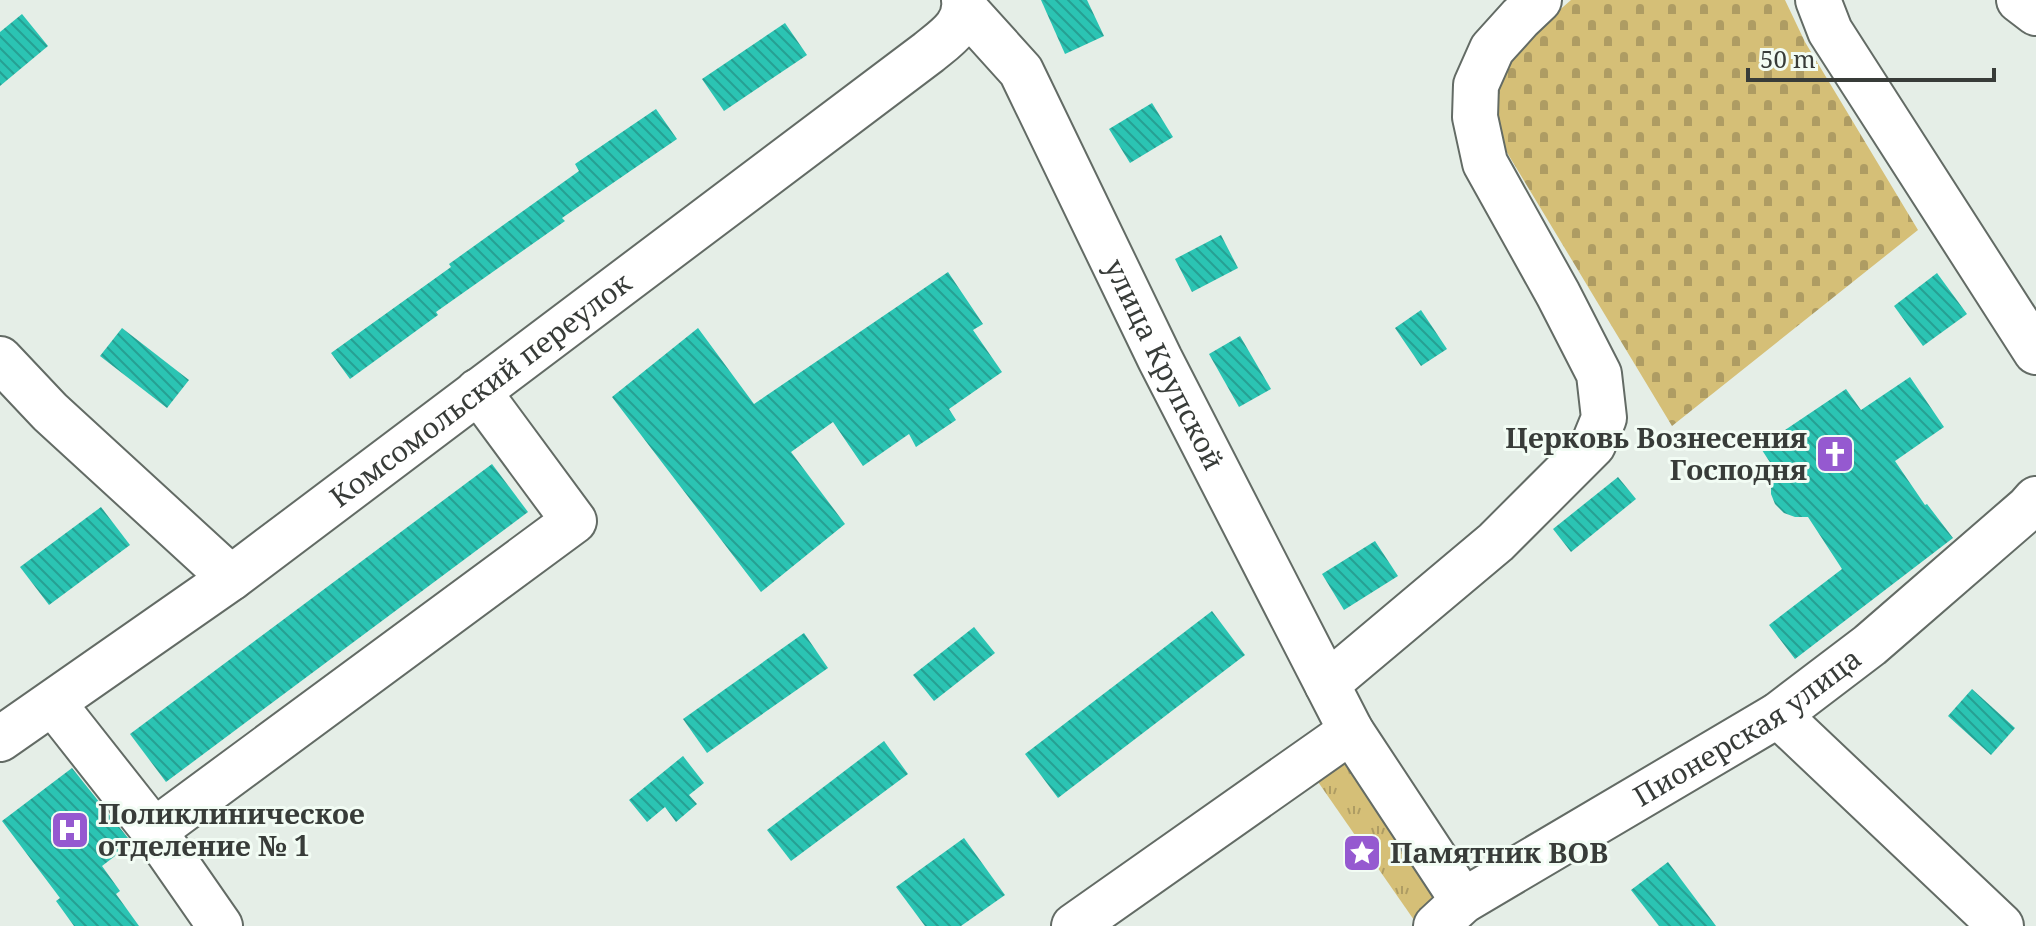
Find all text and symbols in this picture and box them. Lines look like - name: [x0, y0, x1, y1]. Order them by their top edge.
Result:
- scale bar: [1748, 32, 1994, 82]
- text: 50 m: [1760, 42, 1816, 75]
- street label: улица Крупской: [1096, 252, 1234, 476]
- street label: Комсомольский переулок: [321, 263, 639, 515]
- place label: Церковь Вознесения Господня: [1505, 418, 1807, 488]
- church icon: Церковь Вознесения Господня: [1814, 433, 1856, 475]
- street label: Пионерская улица: [1626, 639, 1868, 814]
- place label: Поликлиническое отделение № 1: [98, 794, 365, 864]
- hospital icon: Поликлиническое отделение № 1: [49, 809, 91, 851]
- place icon: Памятник ВОВ: [1341, 832, 1383, 874]
- place label: Памятник ВОВ: [1390, 833, 1609, 871]

